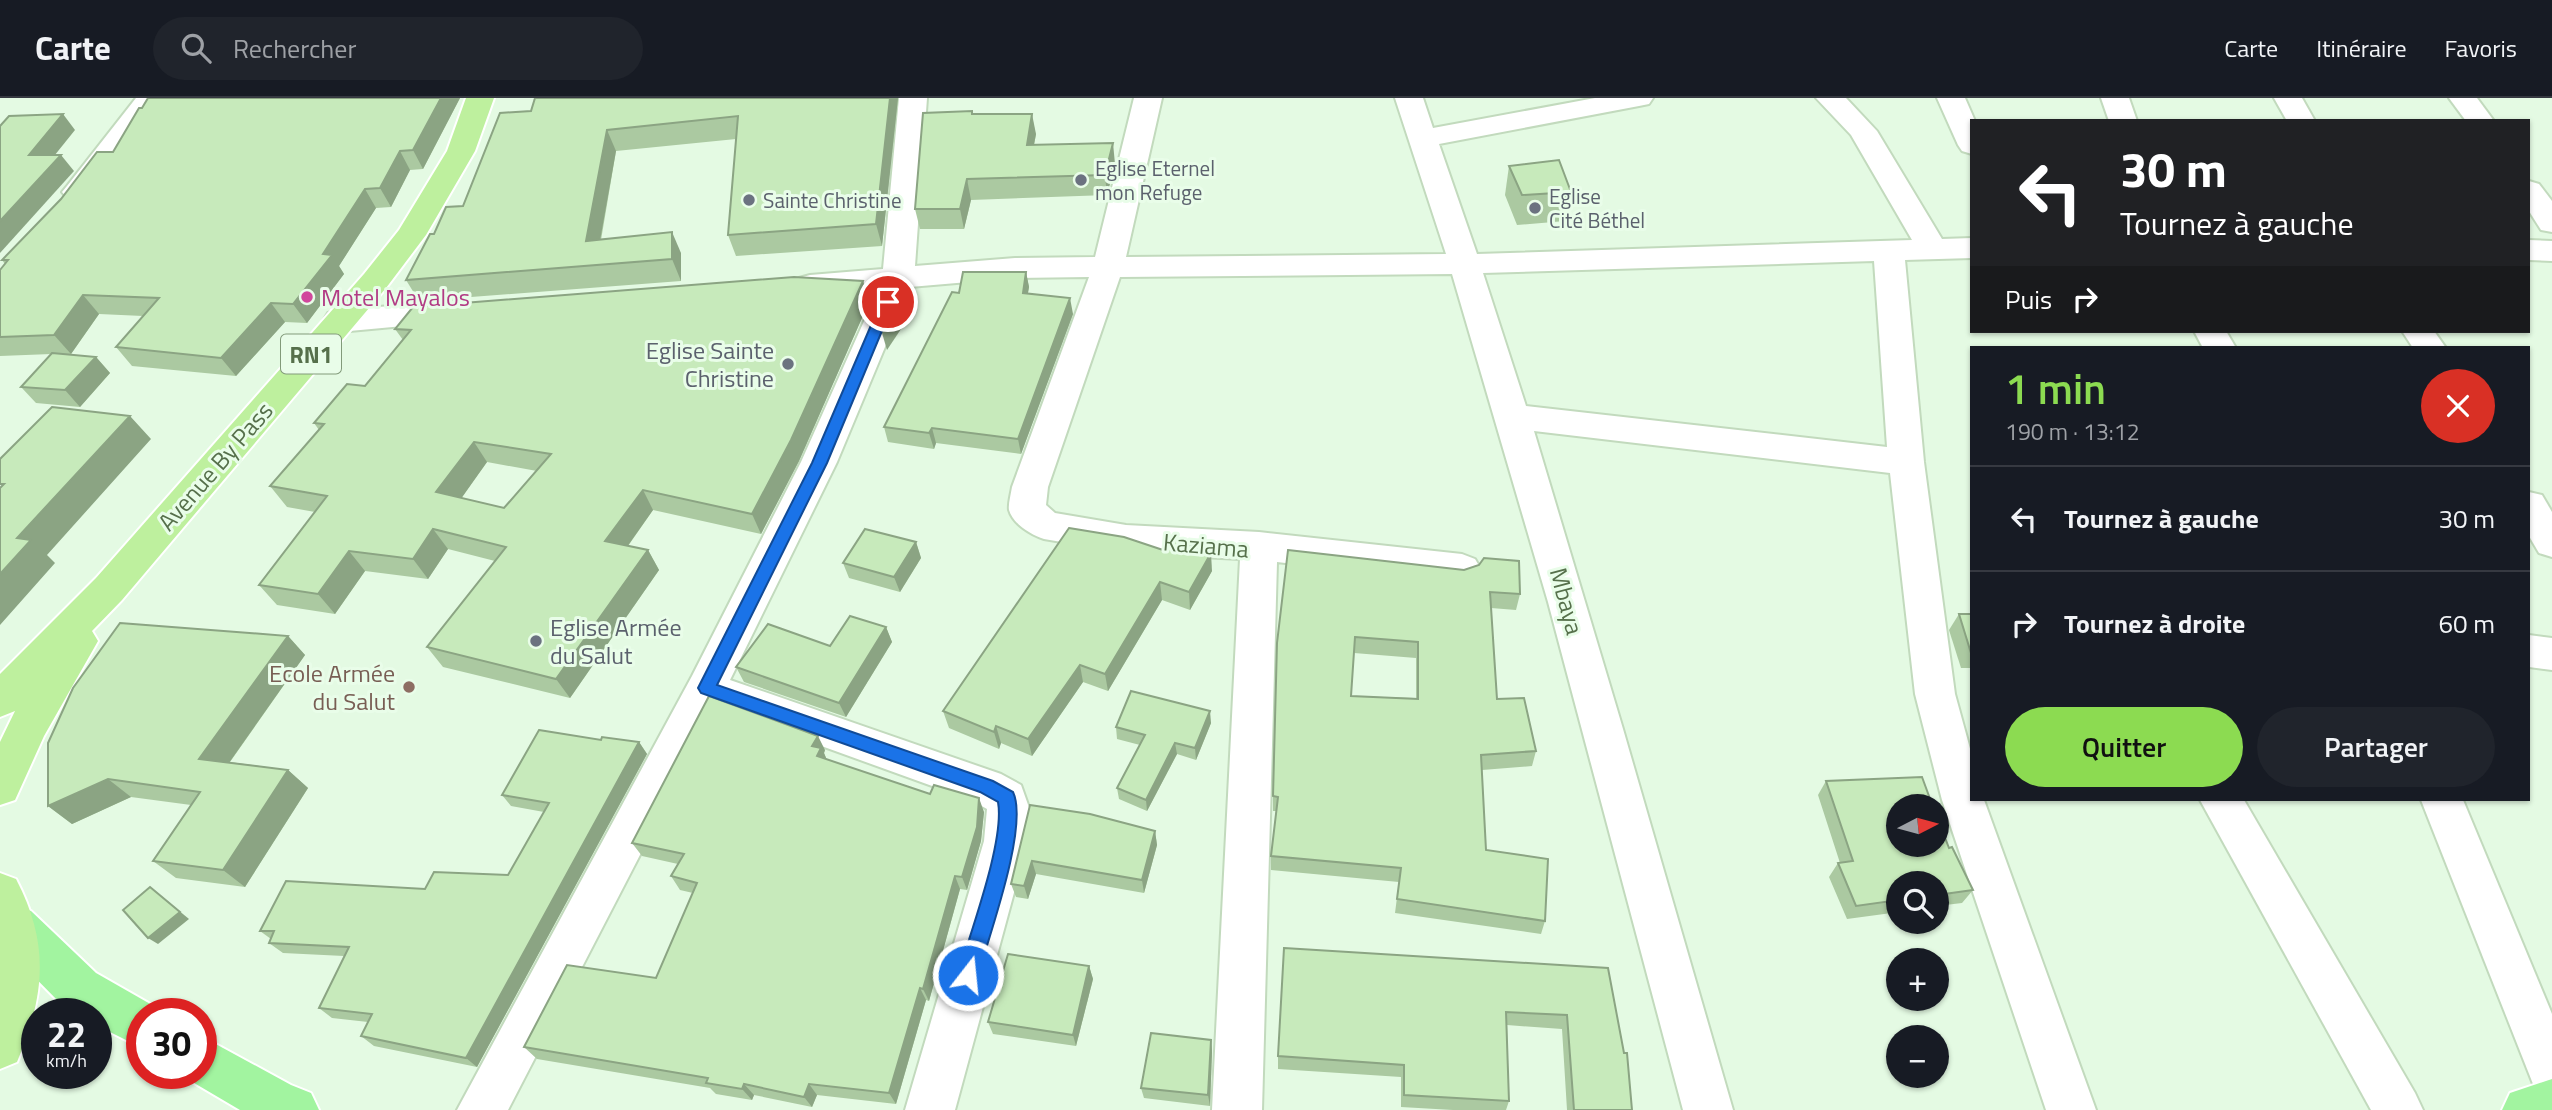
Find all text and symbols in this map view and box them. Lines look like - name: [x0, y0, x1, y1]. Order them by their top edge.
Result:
- search box: [153, 17, 643, 80]
- text: Carte: [35, 23, 111, 73]
- icon: search: [177, 29, 215, 67]
- text: Rechercher: [233, 29, 356, 68]
- text: Carte: [2224, 30, 2278, 66]
- text: Itinéraire: [2316, 30, 2407, 66]
- text: Favoris: [2445, 30, 2517, 66]
- text: 30 m: [2120, 131, 2227, 206]
- icon: left: [2005, 147, 2096, 238]
- place label: Eglise Eternel mon Refuge: [1095, 152, 1215, 208]
- marker: Eglise Eternel mon Refuge: [1073, 172, 1089, 188]
- place label: Eglise Cité Béthel: [1549, 180, 1645, 236]
- place label: Sainte Christine: [763, 184, 902, 216]
- marker: Sainte Christine: [741, 192, 757, 208]
- text: Tournez à gauche: [2120, 199, 2354, 247]
- marker: Eglise Cité Béthel: [1527, 200, 1543, 216]
- pin: [858, 272, 918, 332]
- place label: Motel Mayalos: [321, 279, 470, 315]
- text: Puis: [2005, 280, 2052, 319]
- icon: right: [2066, 280, 2104, 318]
- icon: arrive: [869, 283, 907, 321]
- marker: Motel Mayalos: [299, 289, 315, 305]
- place label: Eglise Sainte Christine: [646, 332, 774, 396]
- road number: RN1: [281, 334, 341, 374]
- marker: Eglise Sainte Christine: [780, 356, 796, 372]
- text: 1 min: [2005, 356, 2106, 420]
- button: close: [2421, 369, 2495, 443]
- street label: Avenue By Pass: [149, 394, 281, 538]
- text: 190 m · 13:12: [2005, 414, 2140, 449]
- text: Tournez à gauche: [2064, 499, 2259, 538]
- text: 30 m: [2438, 499, 2495, 538]
- icon: left: [2005, 500, 2043, 538]
- street label: Kaziama: [1162, 523, 1250, 567]
- street label: Mbaya: [1541, 563, 1593, 639]
- text: Tournez à droite: [2064, 604, 2245, 643]
- text: 60 m: [2438, 604, 2495, 643]
- icon: right: [2005, 605, 2043, 643]
- place label: Eglise Armée du Salut: [550, 609, 682, 673]
- marker: Eglise Armée du Salut: [528, 633, 544, 649]
- place label: Ecole Armée du Salut: [269, 655, 396, 719]
- marker: Ecole Armée du Salut: [401, 679, 417, 695]
- button: Quitter: [2005, 707, 2243, 787]
- button: Partager: [2257, 707, 2495, 787]
- north arrow: [1886, 794, 1950, 858]
- map controls: [1886, 794, 1949, 1088]
- button: search: [1886, 871, 1949, 934]
- position arrow: [931, 938, 1005, 1012]
- button: +: [1886, 948, 1949, 1011]
- speed limit sign: 30: [126, 998, 217, 1089]
- text: 22: [47, 1007, 86, 1061]
- button: −: [1886, 1025, 1949, 1088]
- text: km/h: [46, 1047, 87, 1074]

